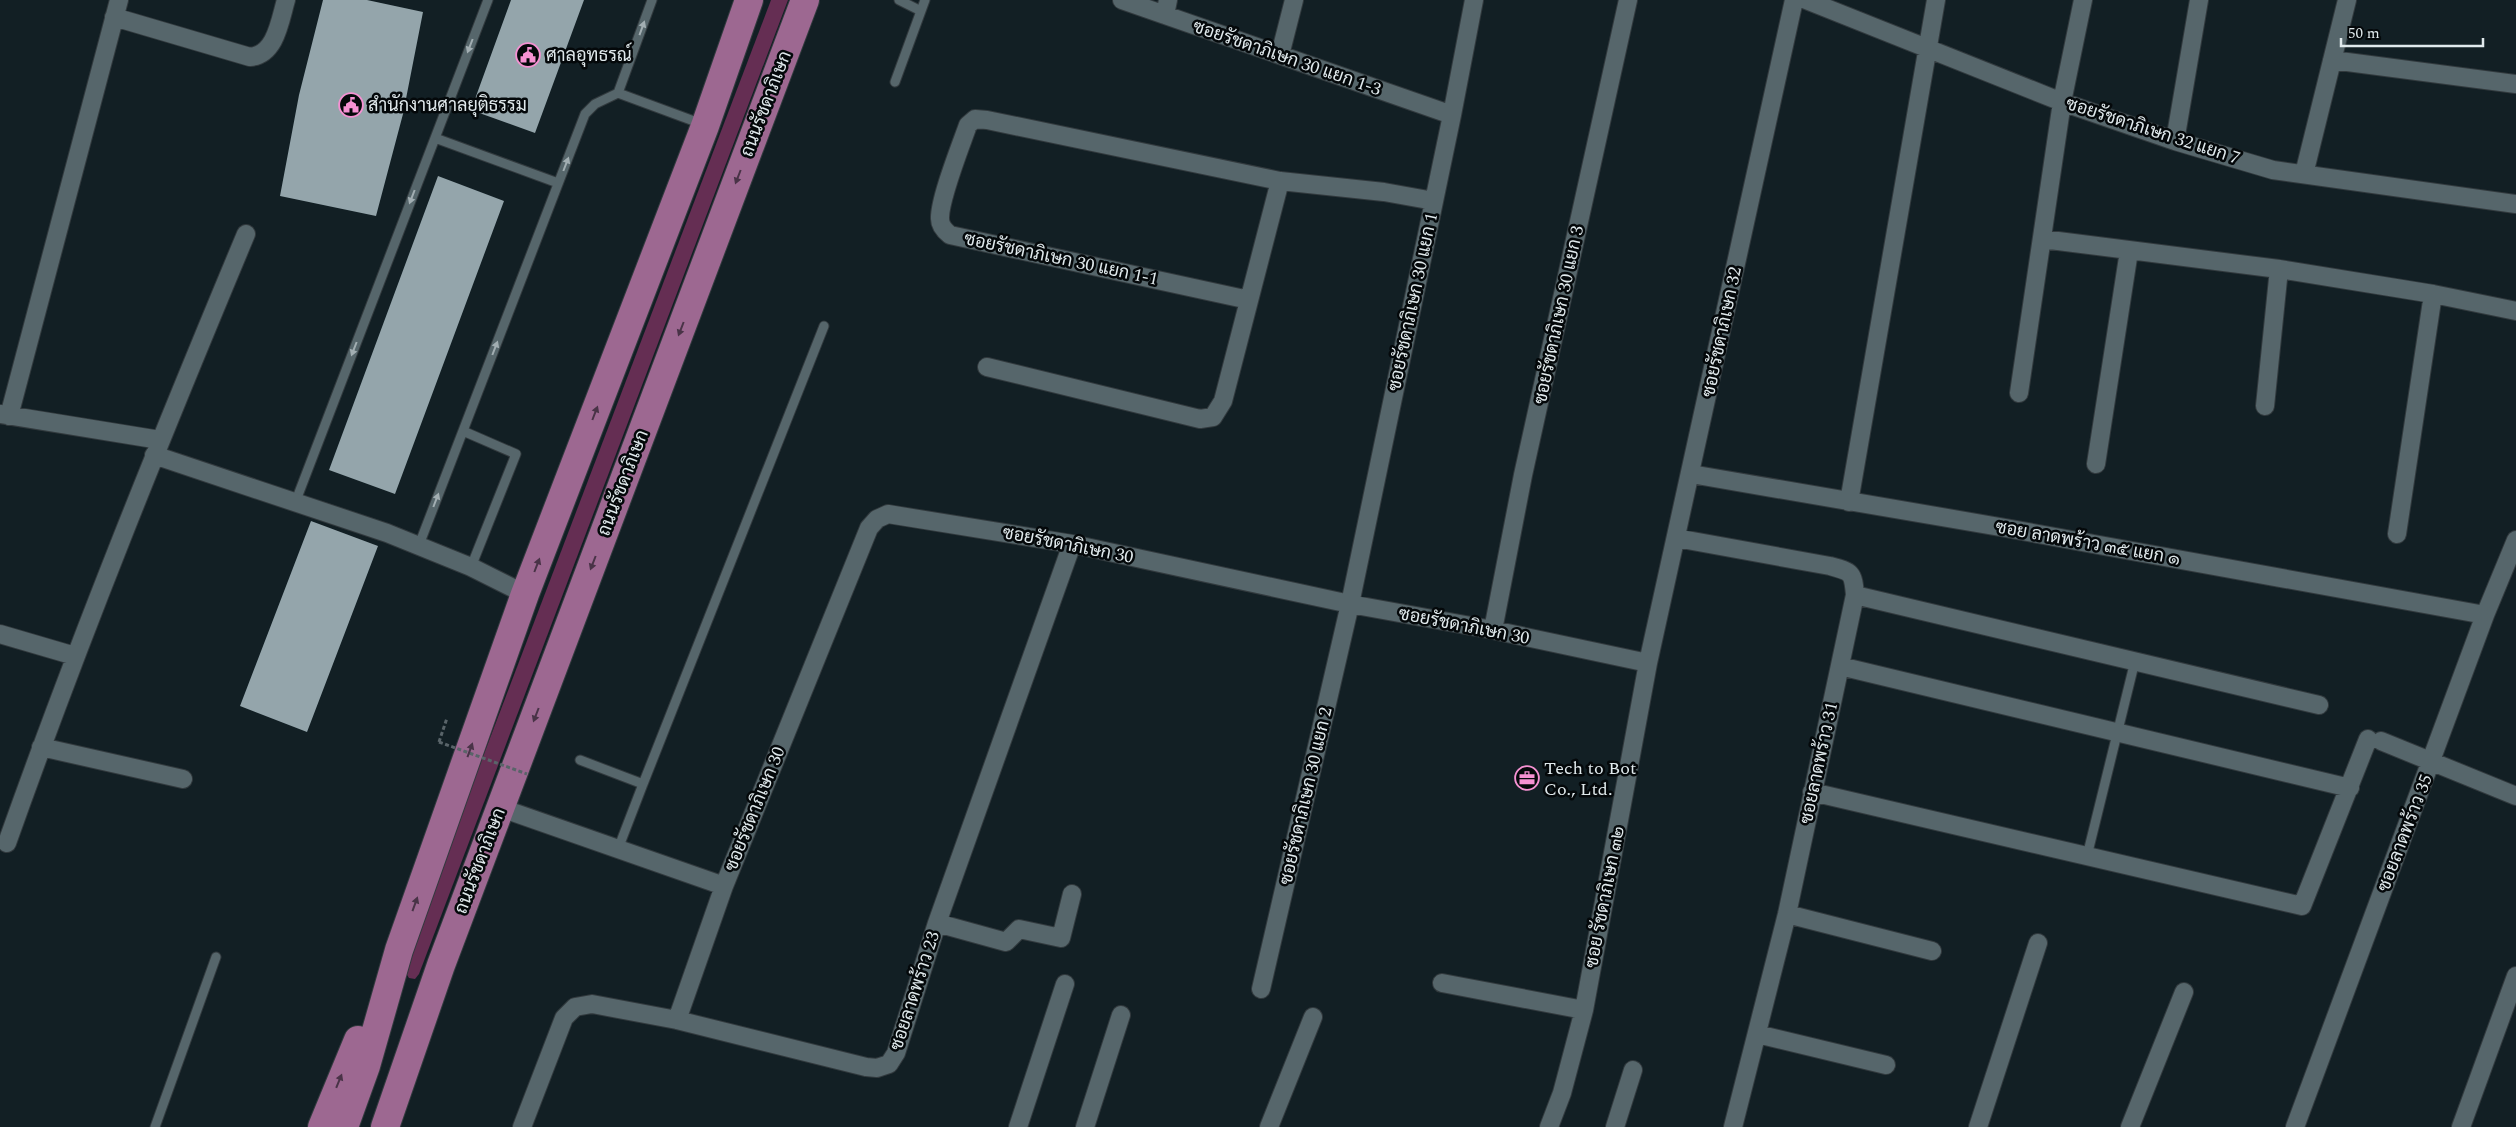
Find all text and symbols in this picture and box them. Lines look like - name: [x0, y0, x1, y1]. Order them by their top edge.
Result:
- street label: ซอยรัชดาภิเษก 30 แยก 1-3: [1189, 13, 1385, 103]
- scale bar: [2341, 15, 2484, 47]
- one-way arrow: [639, 20, 646, 35]
- text: 50 m: [2348, 22, 2380, 45]
- one-way arrow: [466, 38, 473, 53]
- public building icon: ศาลอุทธรณ์: [515, 42, 541, 68]
- place label: ศาลอุทธรณ์: [546, 42, 632, 69]
- street label: ถนนรัชดาภิเษก: [733, 47, 799, 161]
- street label: ซอยรัชดาภิเษก 32 แยก 7: [2062, 90, 2244, 172]
- public building icon: สำนักงานศาลยุติธรรม: [338, 92, 364, 118]
- place label: สำนักงานศาลยุติธรรม: [368, 92, 527, 119]
- one-way arrow: [562, 156, 570, 171]
- one-way arrow: [734, 169, 742, 184]
- one-way arrow: [408, 190, 416, 205]
- street label: ซอยรัชดาภิเษก 30 แยก 1: [1381, 210, 1445, 394]
- street label: ซอยรัชดาภิเษก 30 แยก 3: [1527, 223, 1591, 407]
- street label: ซอยรัชดาภิเษก 30 แยก 1-1: [962, 225, 1160, 293]
- street label: ซอยรัชดาภิเษก 32: [1695, 264, 1749, 400]
- one-way arrow: [677, 322, 685, 337]
- one-way arrow: [491, 340, 499, 355]
- one-way arrow: [350, 342, 358, 357]
- one-way arrow: [591, 405, 599, 420]
- street label: ถนนรัชดาภิเษก: [590, 426, 656, 540]
- one-way arrow: [432, 492, 440, 507]
- street label: ซอย ลาดพร้าว ๓๕ แยก ๑: [1993, 513, 2183, 573]
- street label: ซอยรัชดาภิเษก 30: [1000, 519, 1136, 571]
- one-way arrow: [589, 555, 596, 570]
- one-way arrow: [533, 557, 541, 572]
- street label: ซอยรัชดาภิเษก 30: [1396, 600, 1532, 652]
- street label: ซอยลาดพร้าว 31: [1793, 700, 1845, 826]
- street label: ซอยรัชดาภิเษก 30 แยก 2: [1272, 704, 1340, 888]
- one-way arrow: [532, 708, 540, 723]
- street label: ซอยรัชดาภิเษก 30: [718, 742, 792, 876]
- one-way arrow: [467, 743, 474, 758]
- place label: Tech to Bot Co., Ltd.: [1544, 755, 1636, 803]
- office icon: Tech to Bot Co., Ltd.: [1514, 765, 1540, 791]
- street label: ซอยลาดพร้าว 35: [2370, 770, 2440, 896]
- street label: ถนนรัชดาภิเษก: [447, 804, 513, 918]
- street label: ซอย รัชดาภิเษก ๓๒: [1578, 824, 1632, 970]
- one-way arrow: [412, 896, 419, 911]
- street label: ซอยลาดพร้าว 23: [883, 928, 947, 1054]
- one-way arrow: [336, 1074, 344, 1089]

